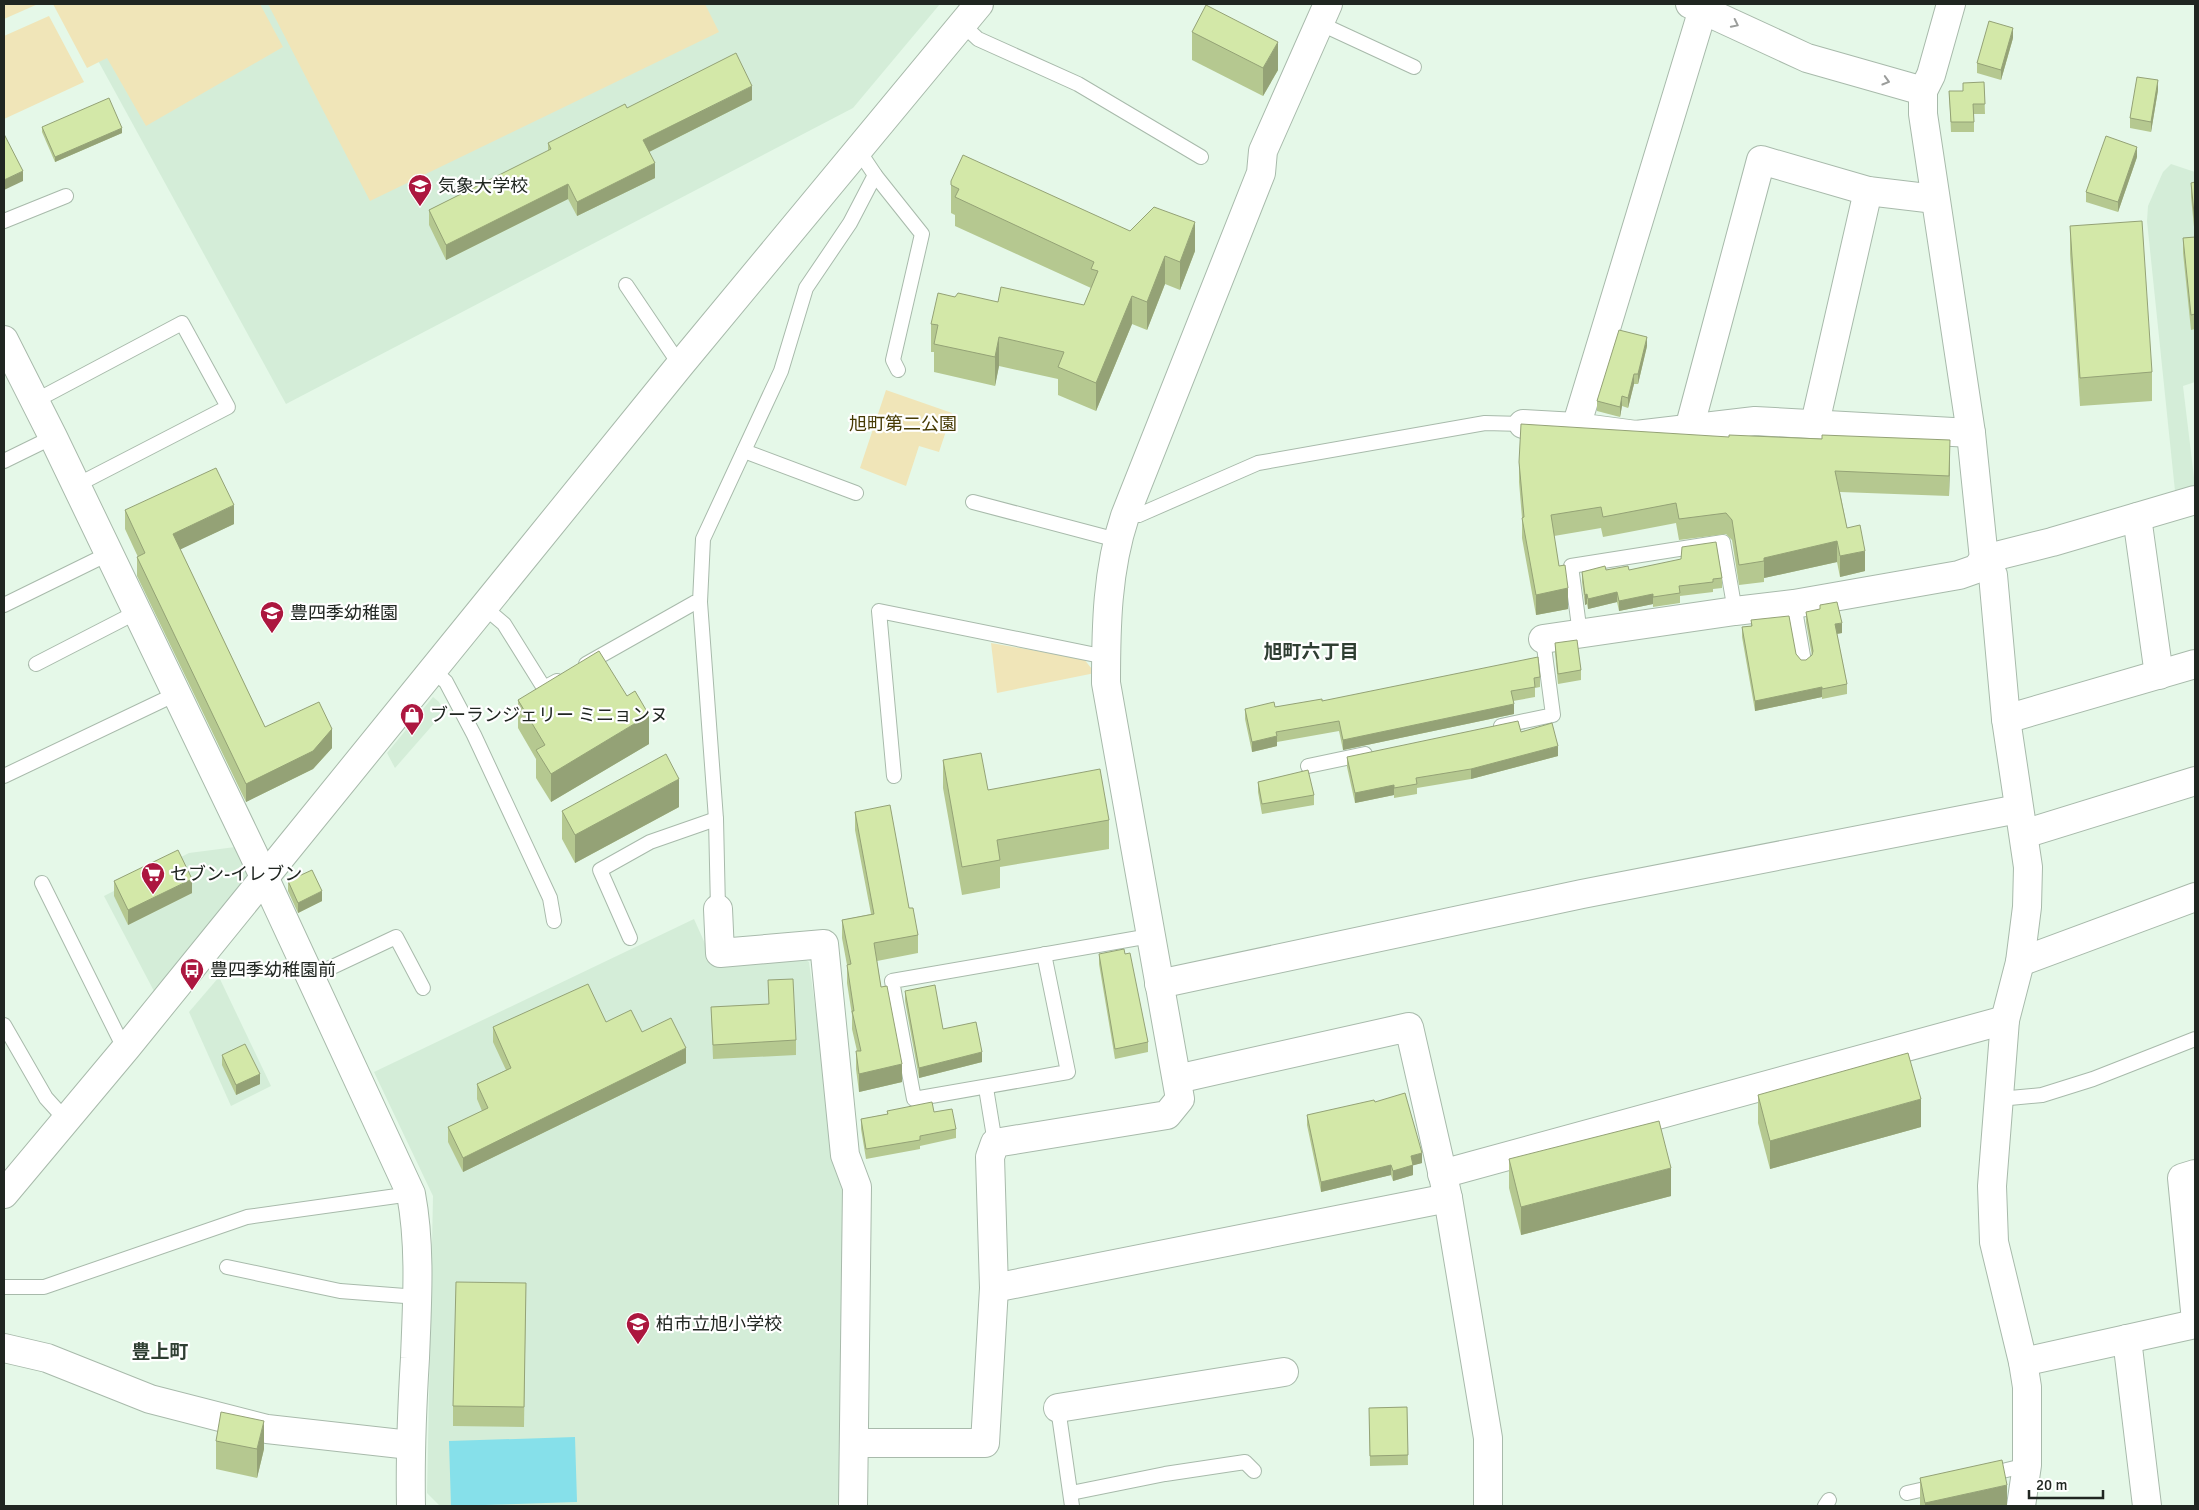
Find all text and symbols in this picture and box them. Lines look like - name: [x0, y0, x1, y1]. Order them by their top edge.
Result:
- one-way arrow: [1730, 18, 1739, 28]
- one-way arrow: [1882, 75, 1891, 86]
- school or university icon: 気象大学校: [407, 173, 433, 207]
- place label: 気象大学校: [438, 175, 528, 197]
- park label: 旭町第二公園: [849, 413, 957, 435]
- school or university icon: 豊四季幼稚園: [259, 600, 285, 634]
- place label: 豊四季幼稚園: [290, 602, 398, 624]
- district label: 旭町六丁目: [1263, 640, 1359, 664]
- shop icon: ブーランジェリー ミニョンヌ: [399, 702, 425, 736]
- place label: ブーランジェリー ミニョンヌ: [430, 704, 668, 726]
- supermarket icon: セブン-イレブン: [140, 861, 166, 895]
- place label: セブン-イレブン: [170, 863, 302, 885]
- bus stop icon: 豊四季幼稚園前: [179, 957, 205, 991]
- place label: 豊四季幼稚園前: [210, 959, 336, 981]
- school or university icon: 柏市立旭小学校: [625, 1311, 651, 1345]
- place label: 柏市立旭小学校: [656, 1313, 782, 1335]
- district label: 豊上町: [131, 1340, 189, 1364]
- scale bar: [2029, 1468, 2103, 1500]
- text: 20 m: [2036, 1476, 2067, 1494]

